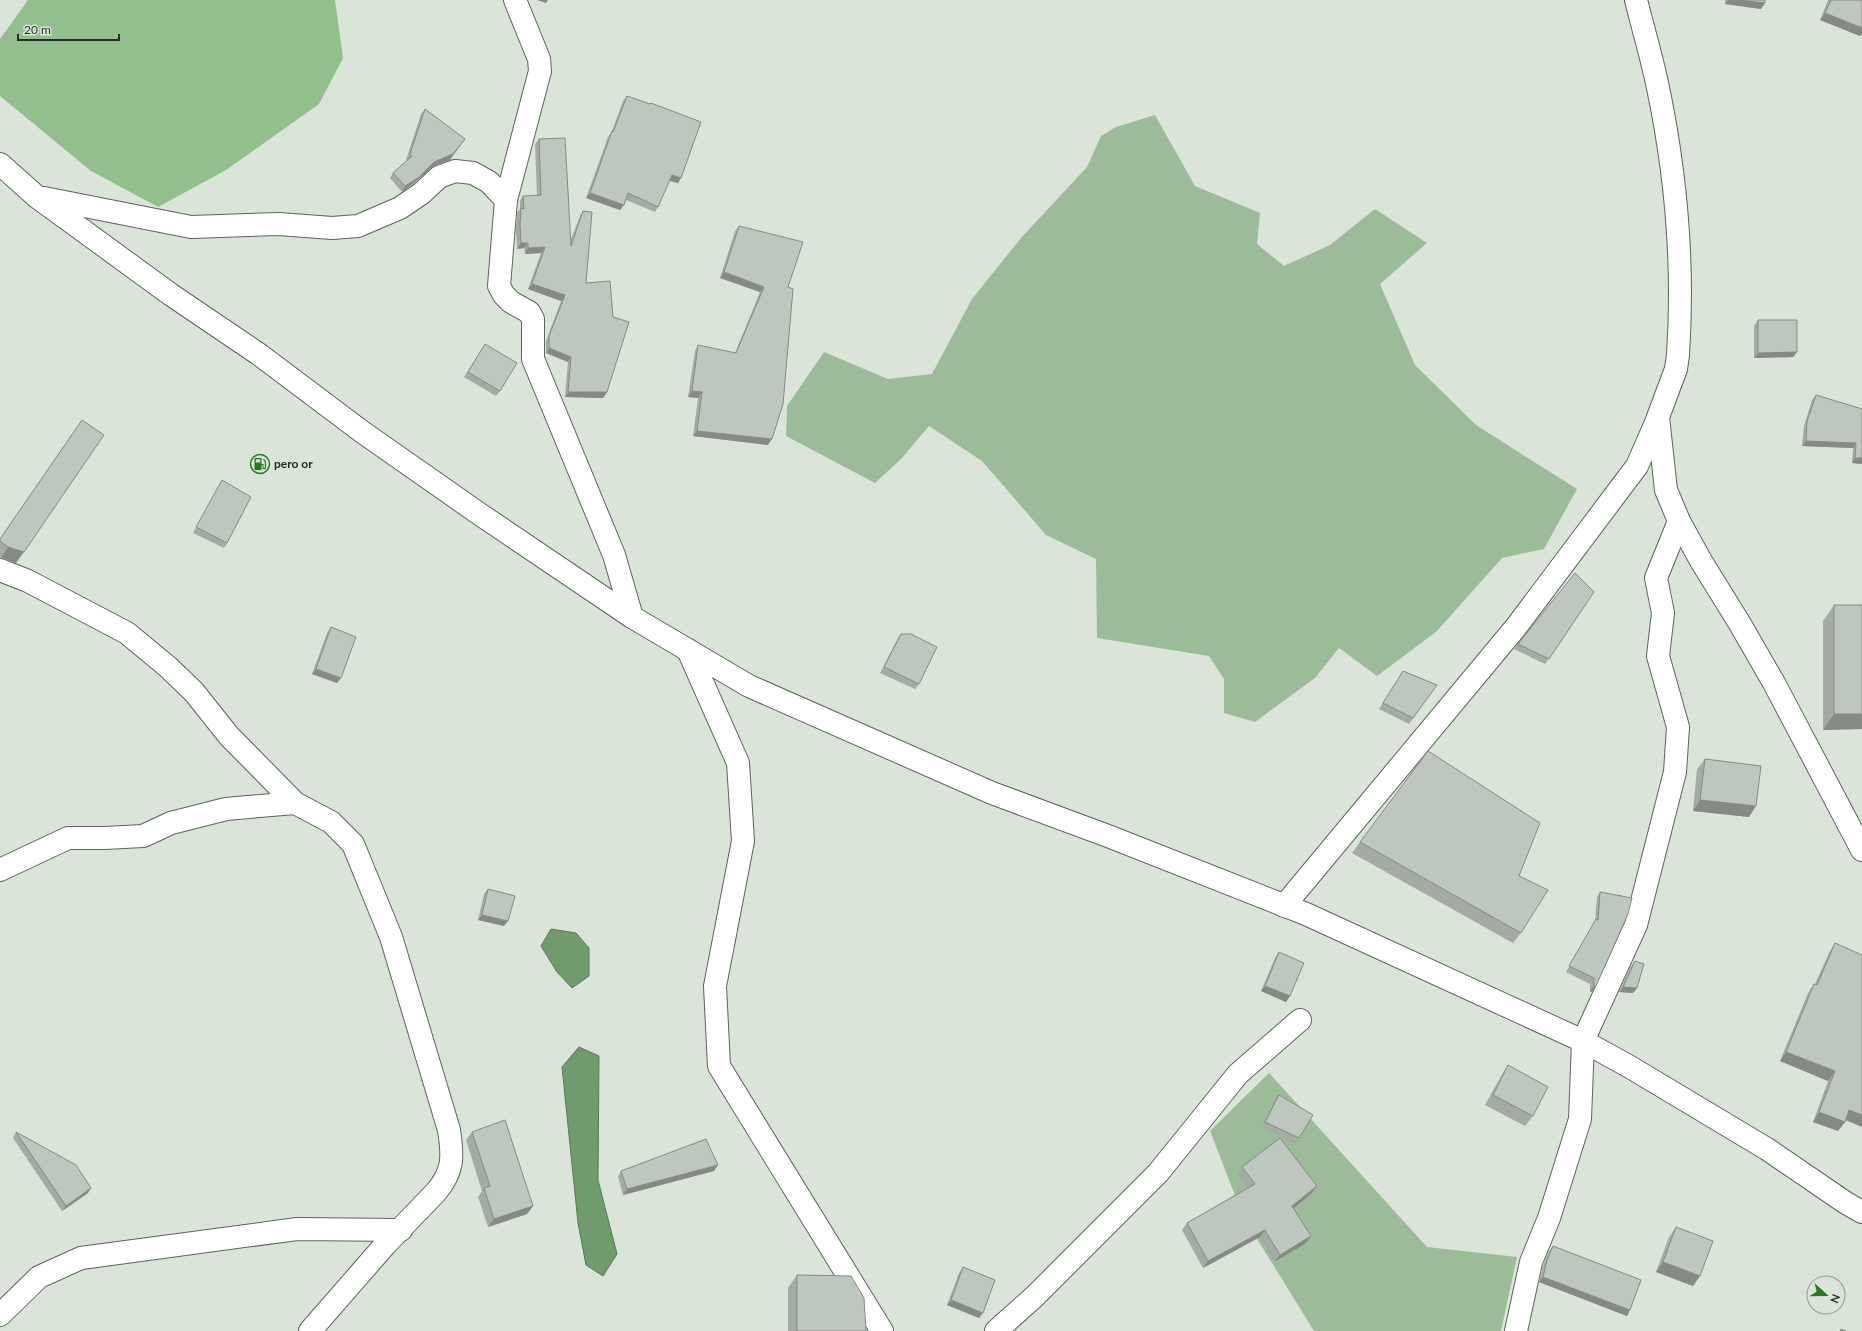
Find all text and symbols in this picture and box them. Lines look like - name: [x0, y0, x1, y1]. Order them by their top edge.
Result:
- scale bar: [18, 16, 119, 42]
- text: 20 m: [24, 22, 51, 37]
- fuel station icon: pero or: [249, 453, 271, 475]
- place label: pero or: [274, 456, 313, 471]
- north arrow: [1806, 1275, 1846, 1315]
- text: N: [1828, 1292, 1843, 1305]

